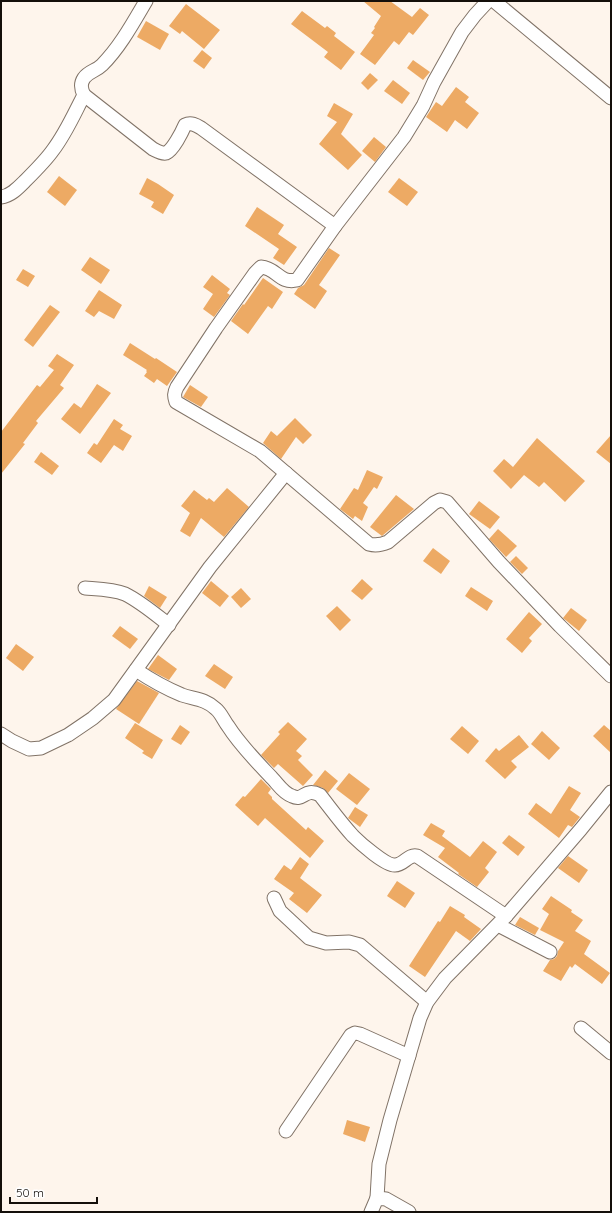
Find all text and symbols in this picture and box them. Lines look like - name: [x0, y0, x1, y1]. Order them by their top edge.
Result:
- scale bar: [10, 1179, 97, 1205]
- text: 50 m: [16, 1185, 44, 1200]

